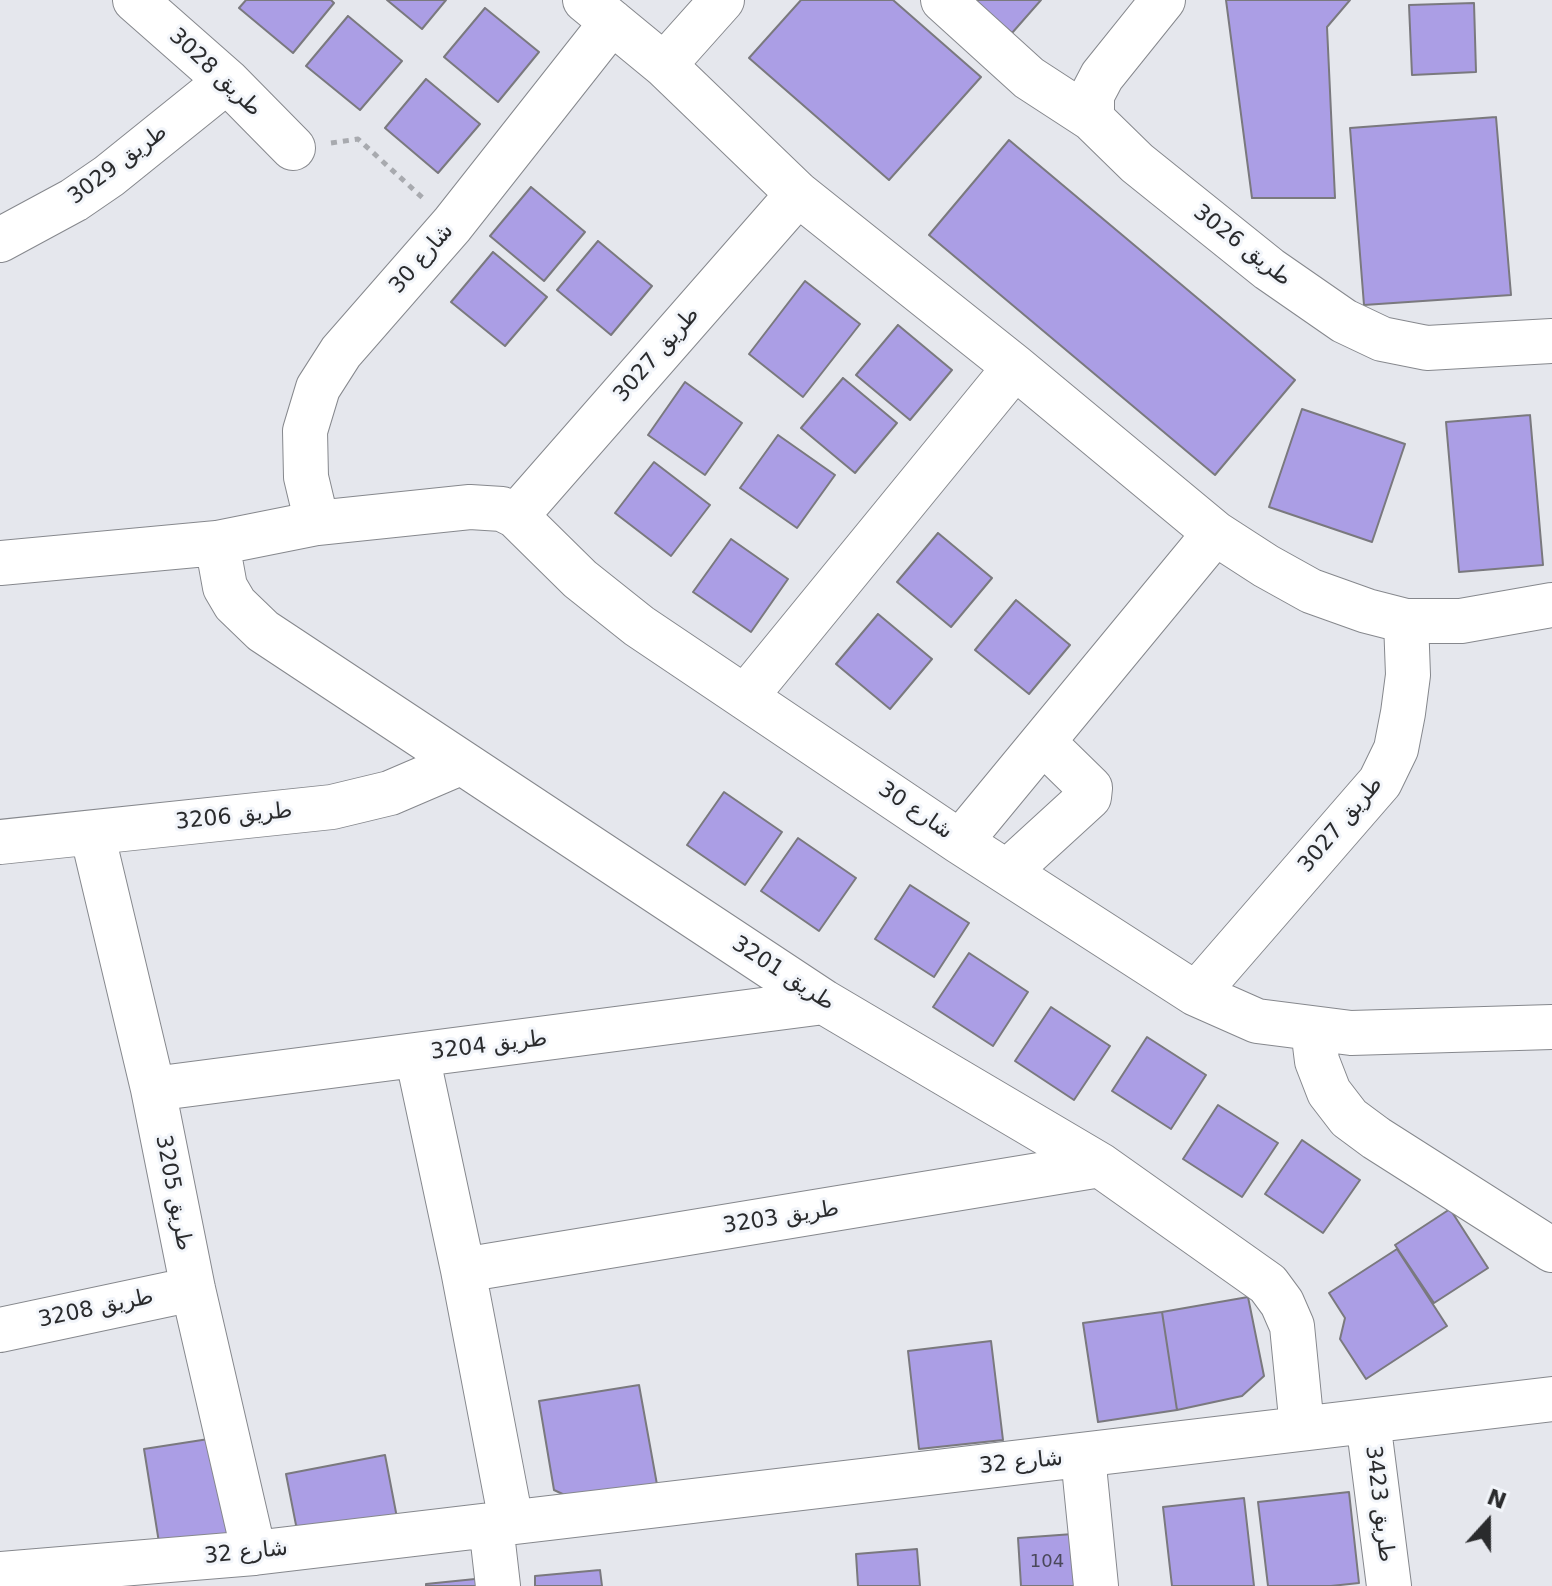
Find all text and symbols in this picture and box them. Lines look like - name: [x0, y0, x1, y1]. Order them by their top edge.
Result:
- street label: طريق 3028: [163, 23, 267, 123]
- street label: طريق 3029: [63, 119, 173, 211]
- street label: طريق 3026: [1188, 200, 1296, 292]
- street label: شارع 30: [385, 219, 459, 299]
- street label: طريق 3027: [609, 302, 705, 408]
- street label: طريق 3027: [1293, 772, 1389, 878]
- street label: شارع 30: [873, 777, 957, 845]
- street label: طريق 3206: [174, 798, 294, 836]
- street label: طريق 3201: [727, 931, 839, 1017]
- street label: طريق 3204: [429, 1026, 549, 1066]
- street label: طريق 3205: [149, 1133, 197, 1253]
- street label: طريق 3203: [721, 1196, 841, 1240]
- street label: طريق 3208: [36, 1284, 156, 1334]
- street label: طريق 3423: [1359, 1444, 1399, 1564]
- street label: شارع 32: [978, 1445, 1064, 1481]
- north arrow: [1448, 1482, 1528, 1562]
- text: N: [1484, 1484, 1510, 1514]
- street label: شارع 32: [203, 1535, 289, 1571]
- house number: 104: [1030, 1551, 1064, 1573]

